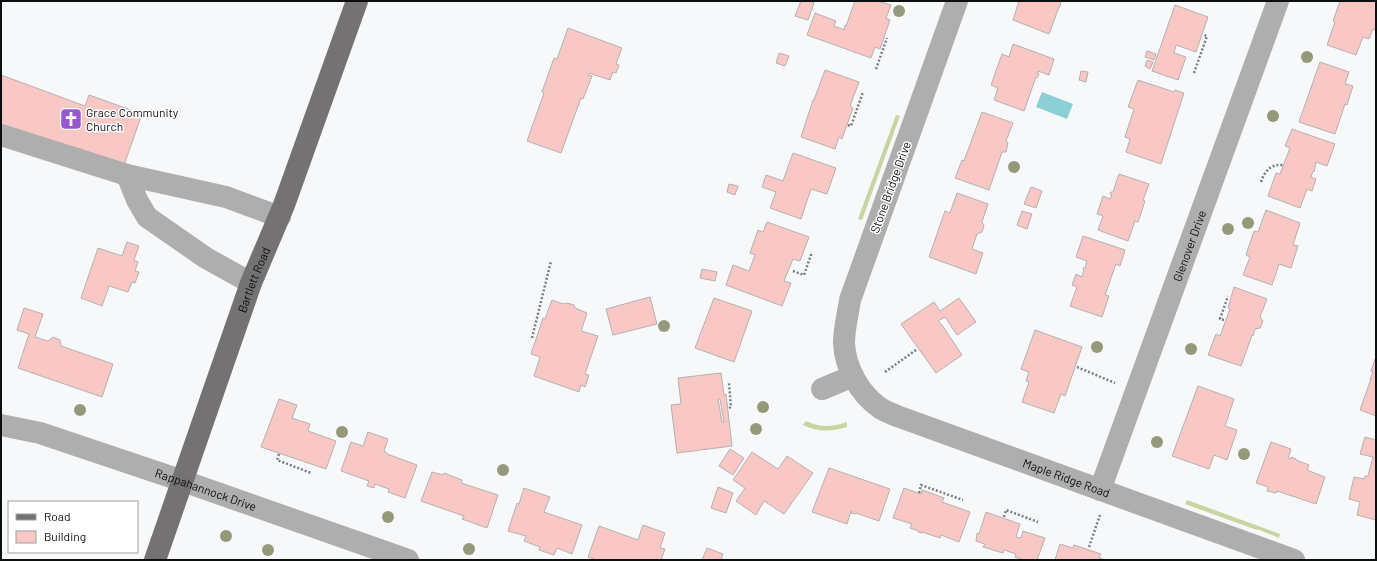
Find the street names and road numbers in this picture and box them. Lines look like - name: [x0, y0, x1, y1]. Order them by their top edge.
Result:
- street label: Stone Bridge Drive: [867, 139, 913, 235]
- street label: Glenover Drive: [1170, 208, 1208, 283]
- street label: Bartlett Road: [234, 245, 272, 314]
- street label: Maple Ridge Road: [1021, 455, 1112, 500]
- street label: Rappahannock Drive: [153, 465, 258, 513]

